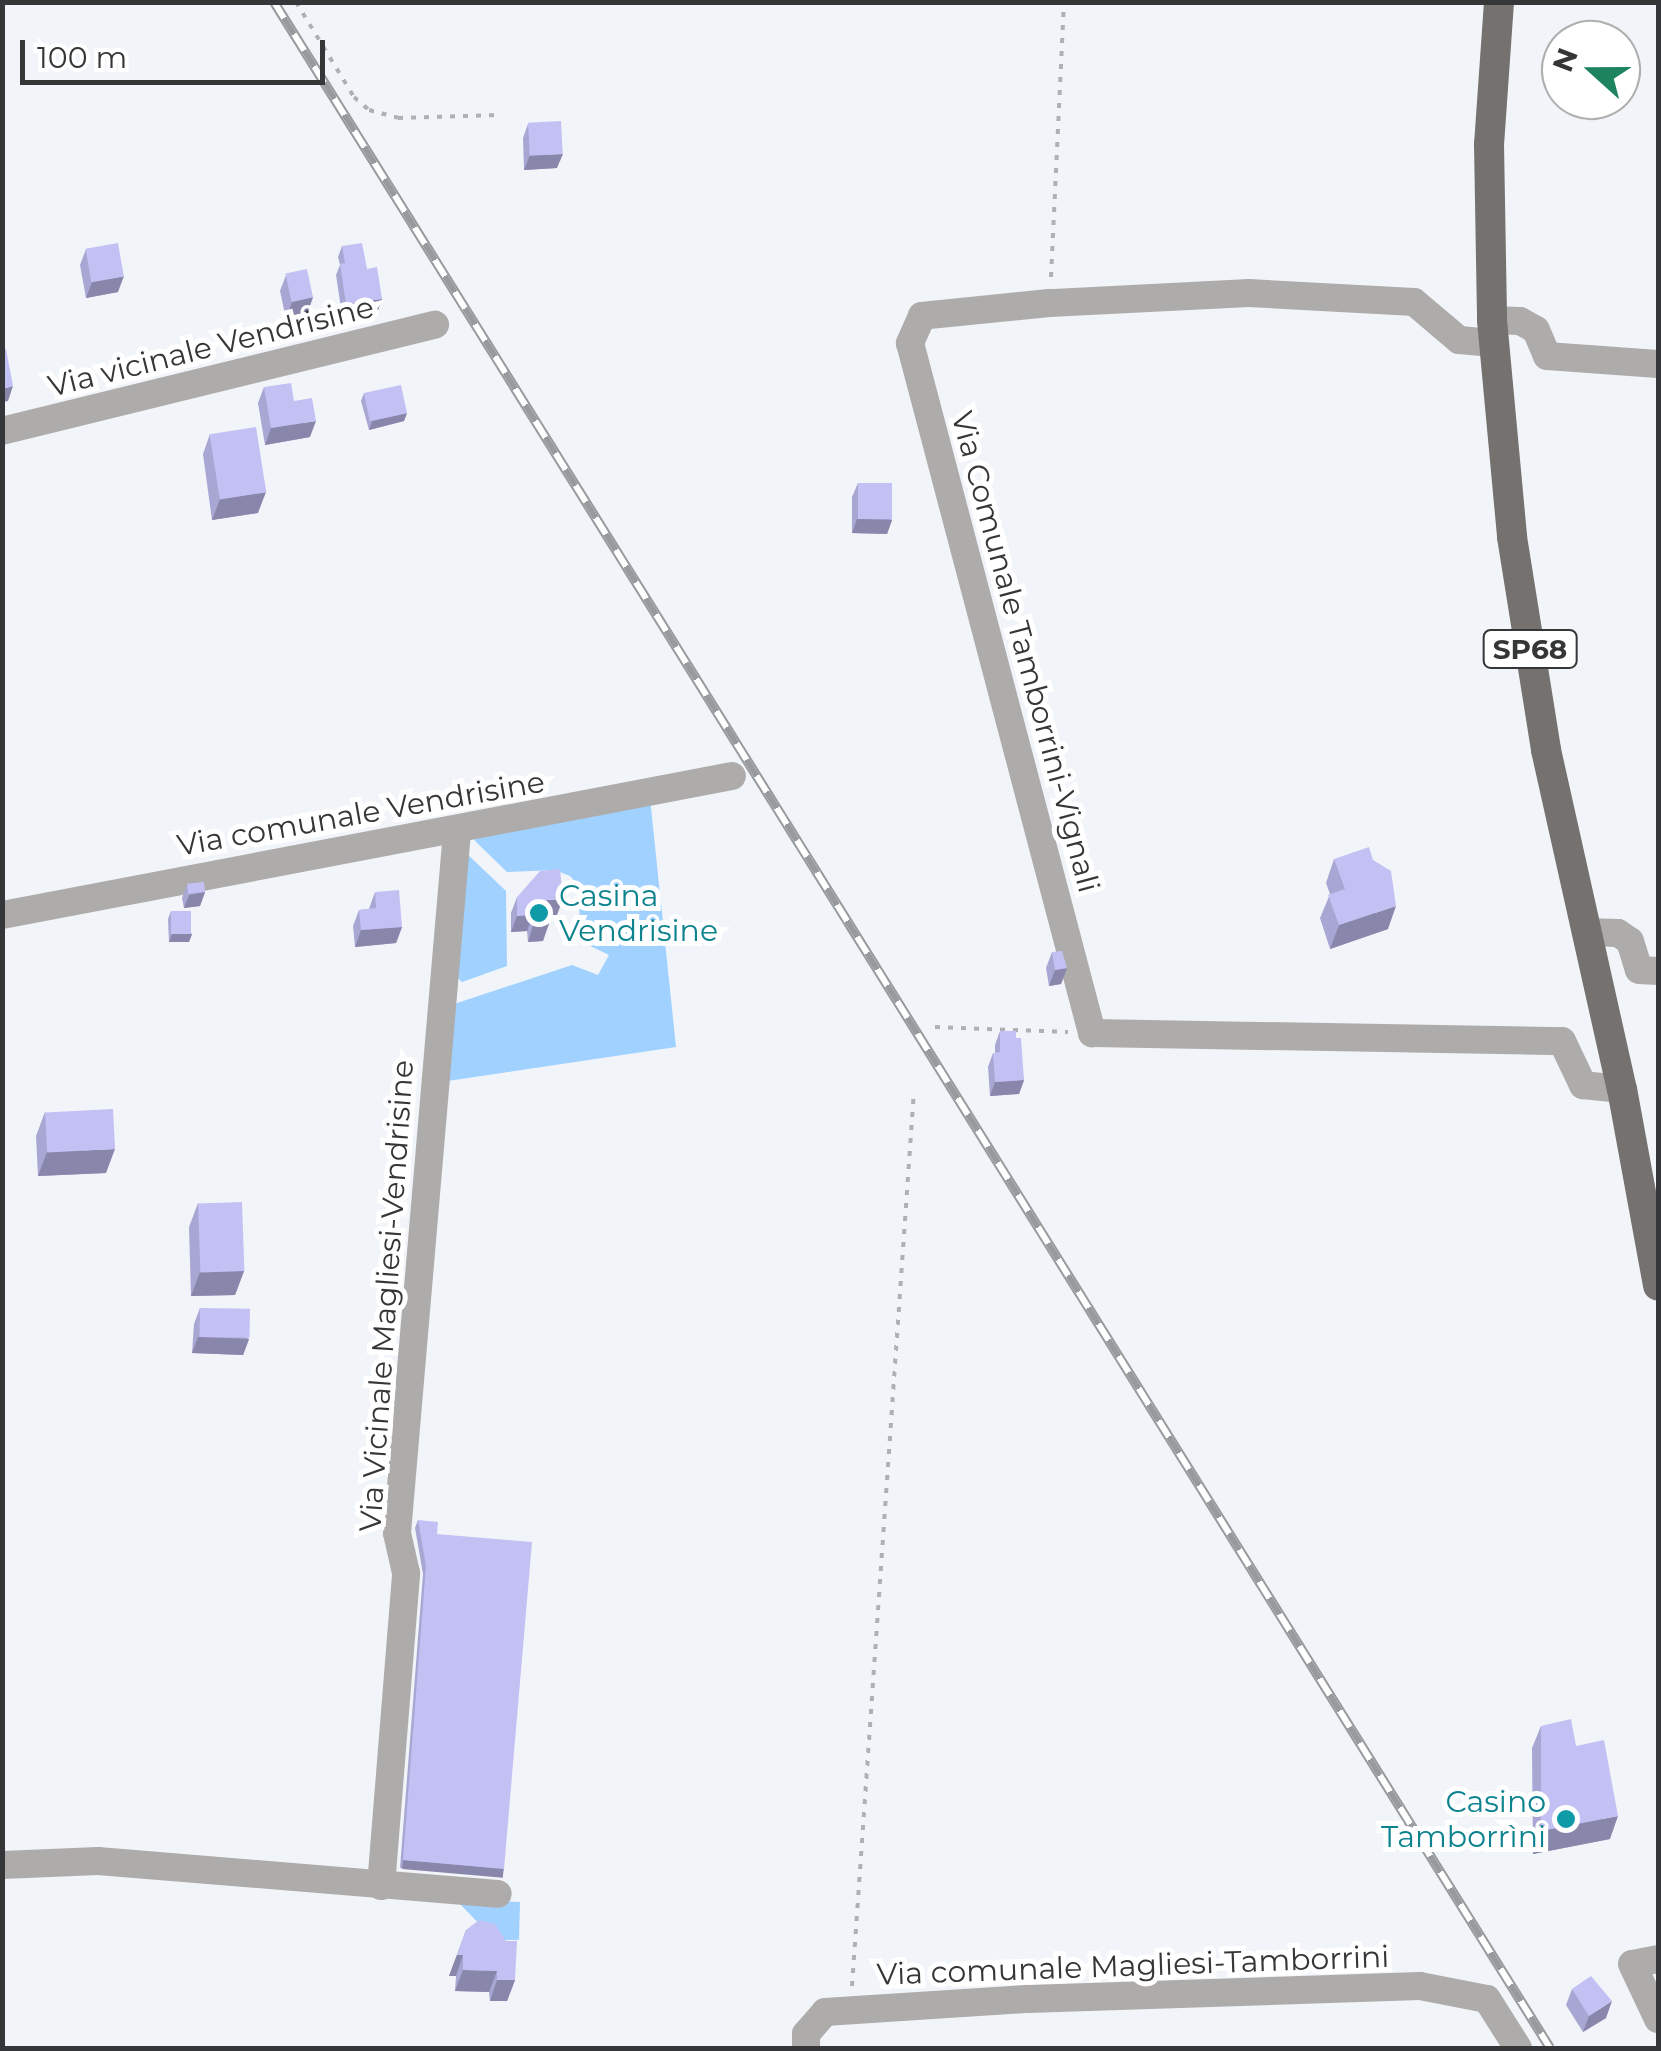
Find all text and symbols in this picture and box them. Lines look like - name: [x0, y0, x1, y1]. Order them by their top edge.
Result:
- scale bar: [25, 20, 330, 82]
- north arrow: [1541, 20, 1641, 120]
- text: 100 m: [37, 39, 127, 76]
- text: N: [1545, 43, 1585, 77]
- street label: Via vicinale Vendrisine: [45, 289, 377, 405]
- street label: Via Comunale Tamborrini-Vignali: [943, 408, 1107, 896]
- road number: SP68: [1482, 626, 1578, 672]
- street label: Via comunale Vendrisine: [174, 764, 548, 864]
- place label: Casina Vendrisine: [559, 878, 718, 948]
- marker: Casina Vendrisine: [528, 902, 550, 924]
- street label: Via Vicinale Magliesi-Vendrisine: [353, 1059, 421, 1533]
- place label: Casino Tamborrìni: [1381, 1784, 1546, 1854]
- marker: Casino Tamborrìni: [1555, 1808, 1577, 1830]
- street label: Via comunale Magliesi-Tamborrini: [876, 1939, 1390, 1993]

